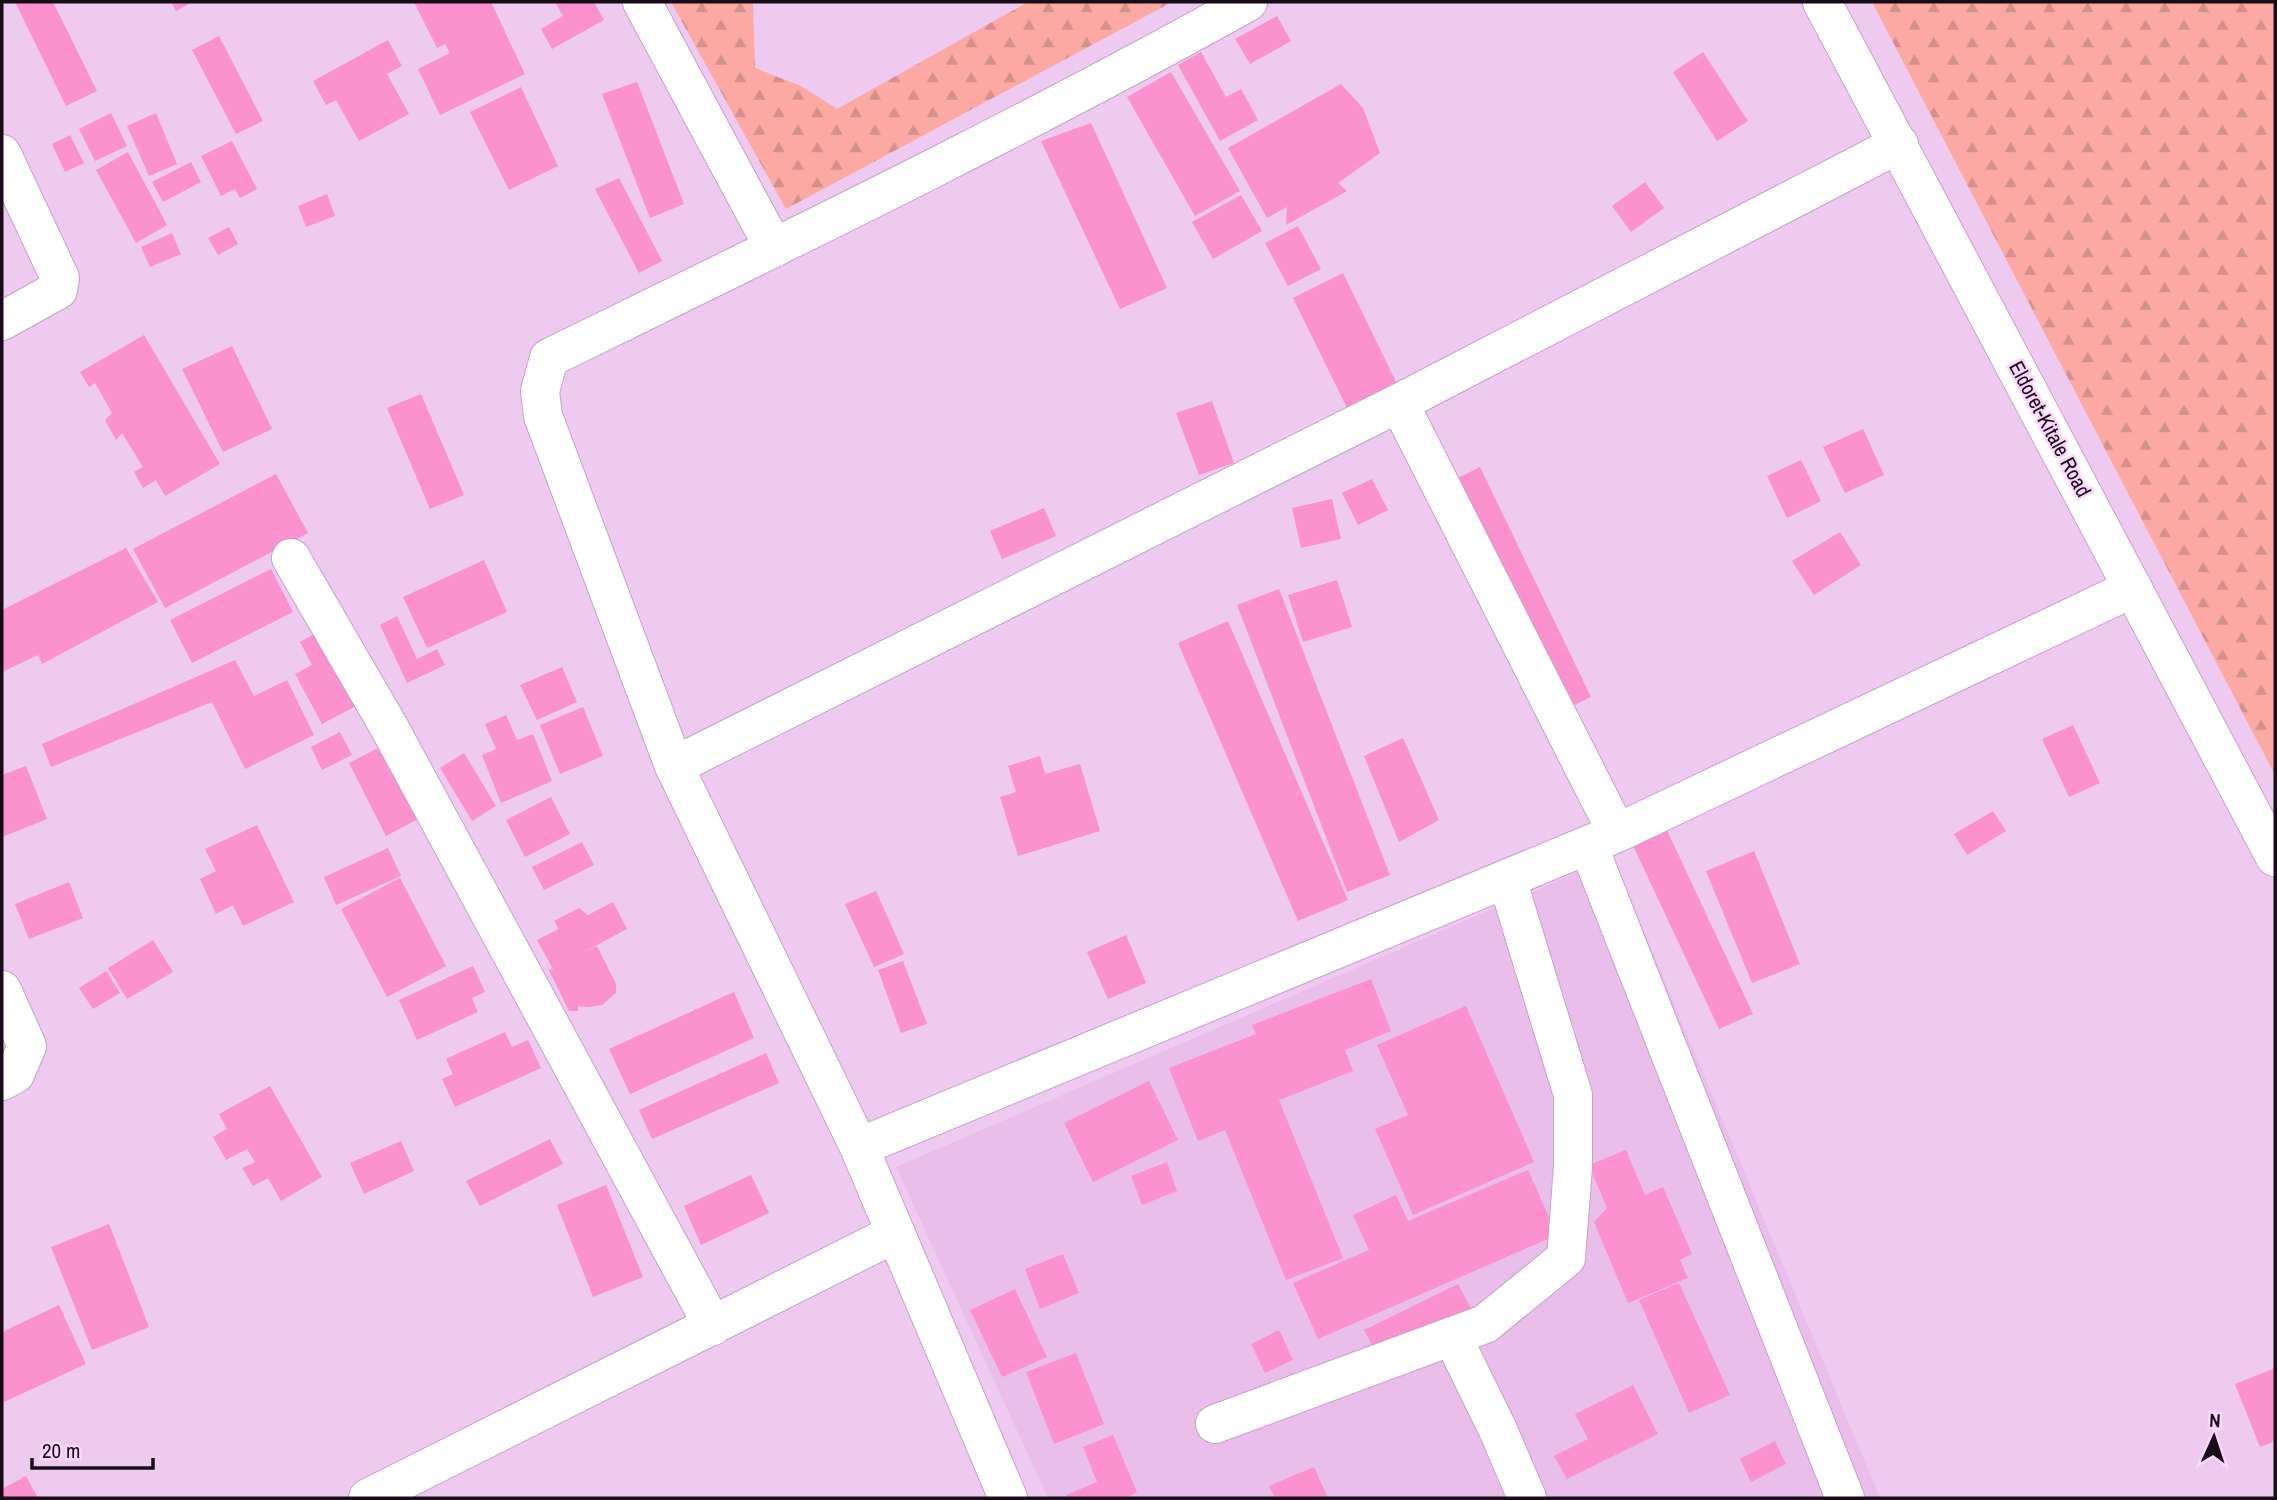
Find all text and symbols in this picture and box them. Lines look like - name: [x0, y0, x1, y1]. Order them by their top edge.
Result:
- street label: Eldoret-Kitale Road: [2002, 356, 2099, 502]
- north arrow: [2179, 1402, 2249, 1472]
- text: N: [2209, 1407, 2221, 1433]
- scale bar: [32, 1426, 152, 1470]
- text: 20 m: [42, 1436, 80, 1465]

